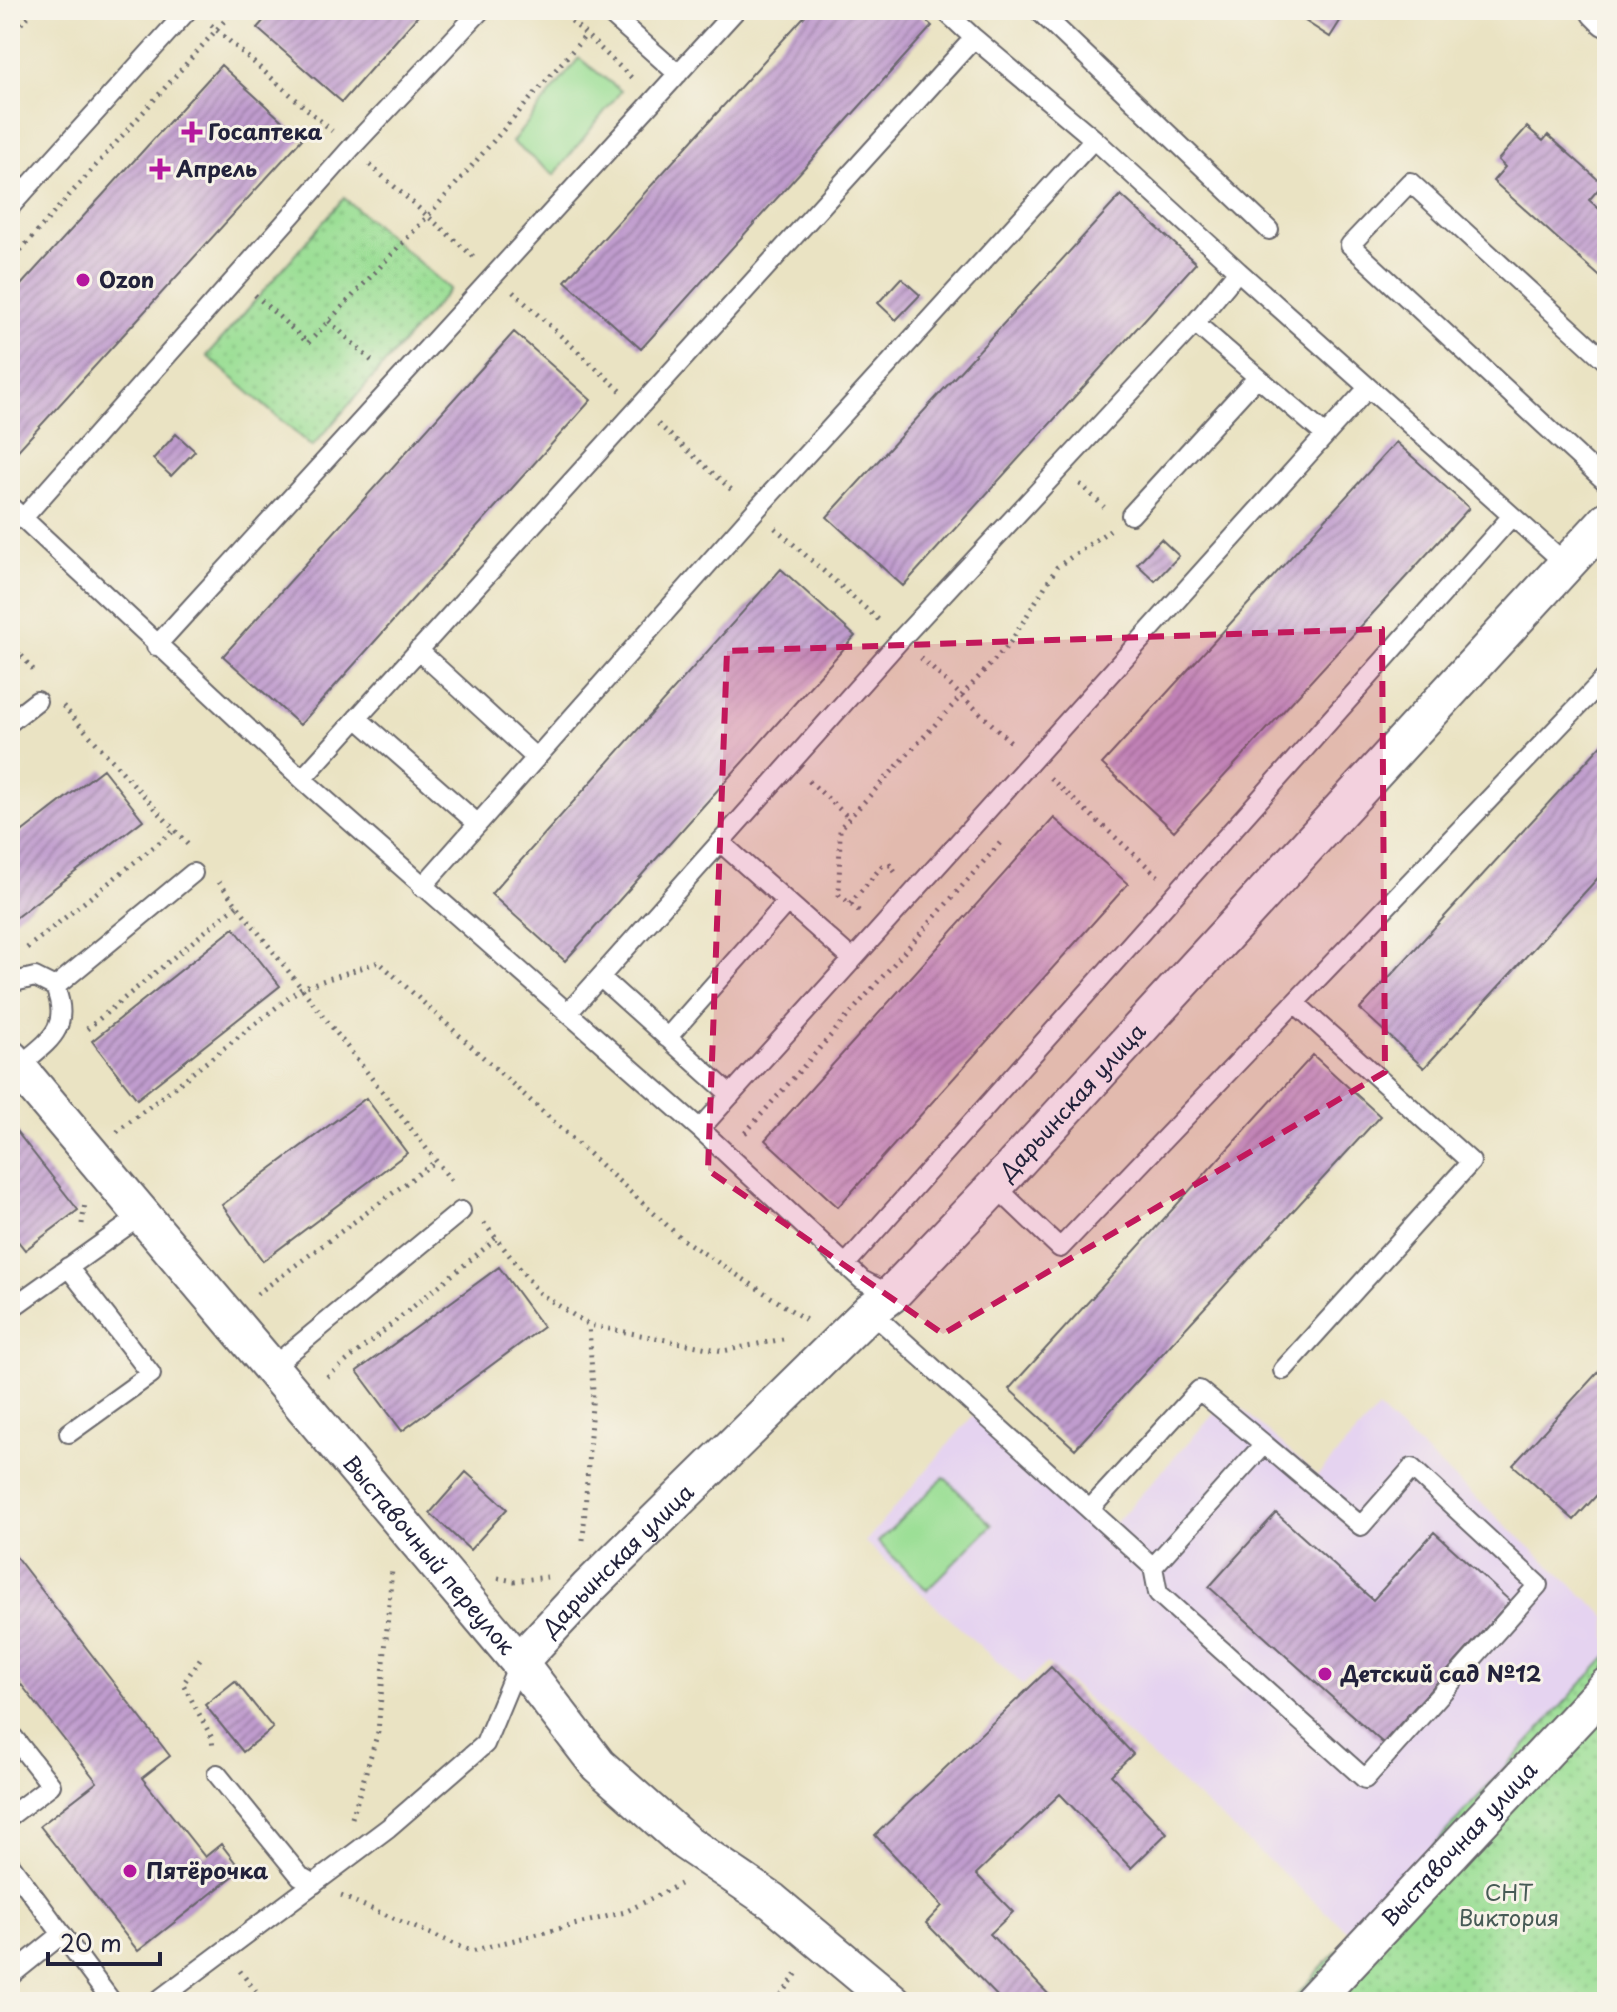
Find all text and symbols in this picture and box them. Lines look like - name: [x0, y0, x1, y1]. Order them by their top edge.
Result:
- place label: Госаптека: [208, 114, 322, 147]
- marker: Госаптека: [183, 123, 201, 141]
- place label: Апрель: [175, 151, 257, 184]
- marker: Апрель: [151, 160, 169, 178]
- place label: Ozon: [99, 262, 154, 295]
- marker: Ozon: [74, 271, 92, 289]
- street label: Дарьинская улица: [990, 1014, 1152, 1188]
- street label: Выставочный переулок: [336, 1447, 524, 1662]
- street label: Дарьинская улица: [533, 1475, 700, 1644]
- place label: Детский сад №12: [1340, 1656, 1541, 1689]
- marker: Детский сад №12: [1316, 1665, 1334, 1683]
- street label: Выставочная улица: [1373, 1753, 1544, 1933]
- place label: Пятёрочка: [146, 1853, 269, 1886]
- marker: Пятёрочка: [121, 1862, 139, 1880]
- park label: СНТ Виктория: [1459, 1875, 1559, 1933]
- scale bar: [48, 1916, 160, 1966]
- text: 20 m: [60, 1924, 122, 1960]

